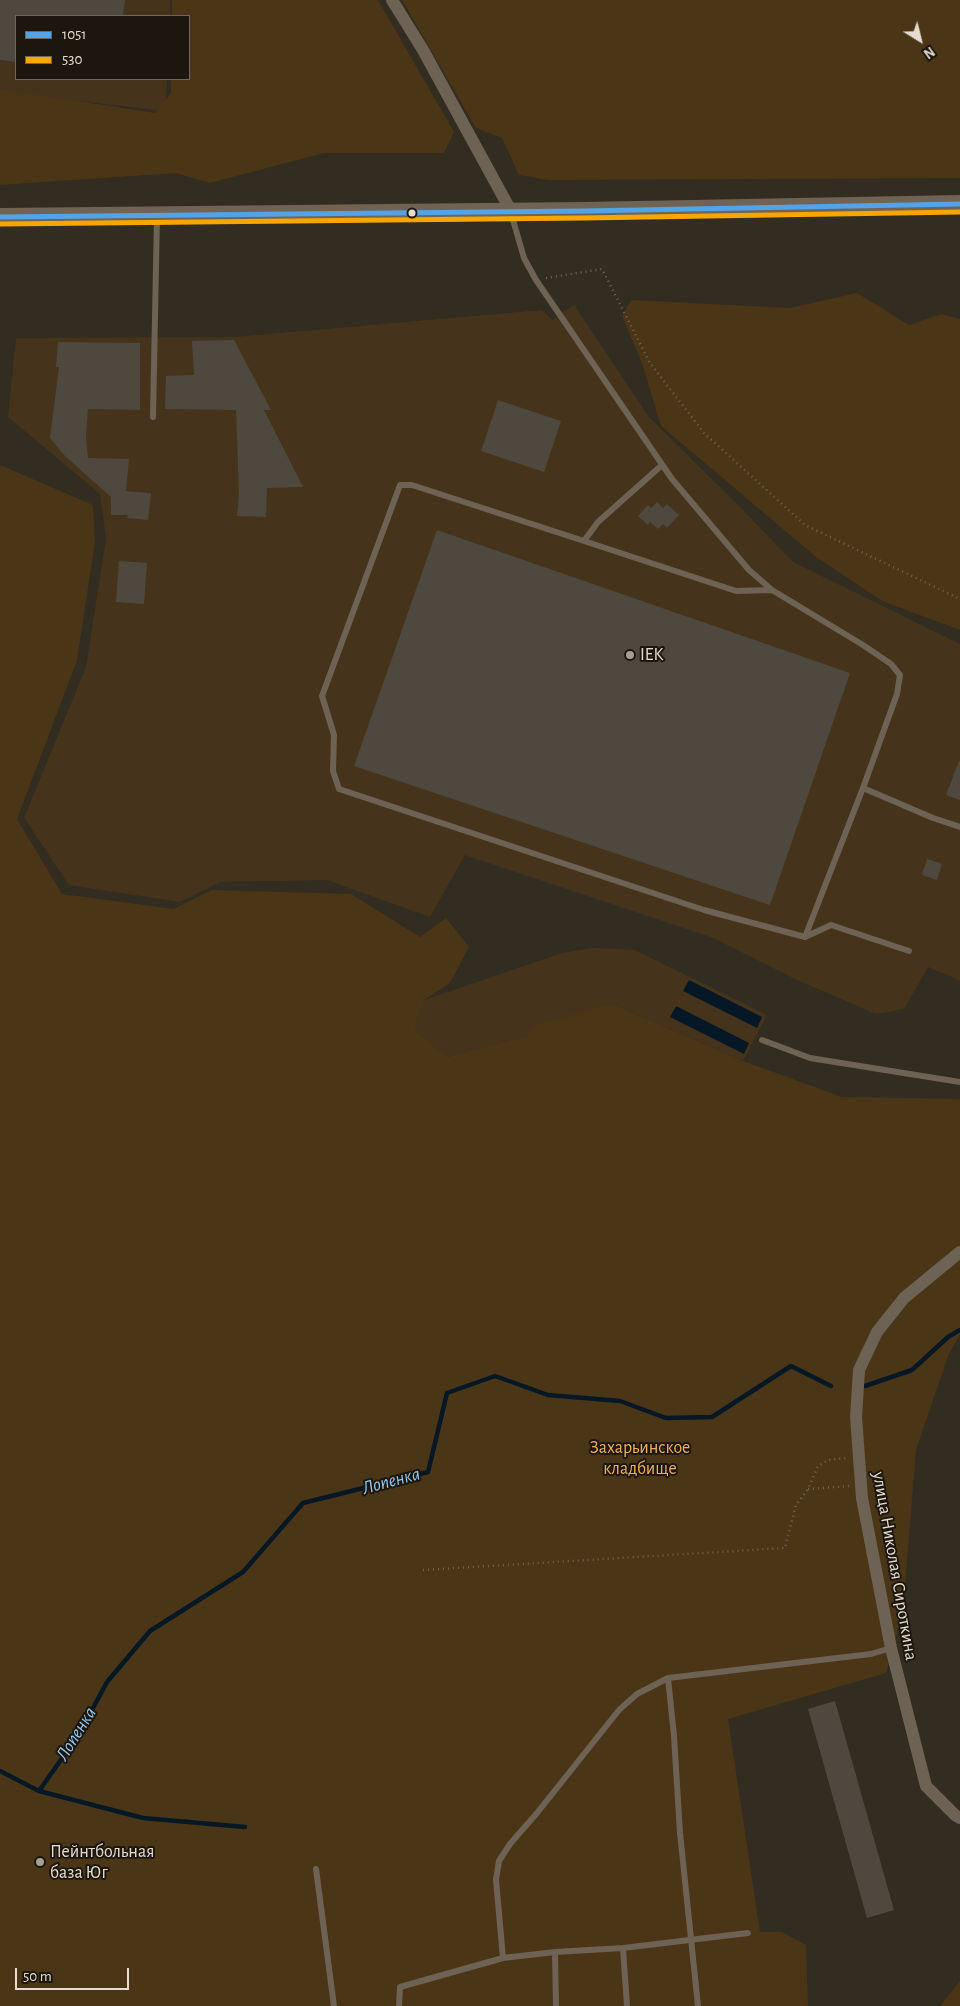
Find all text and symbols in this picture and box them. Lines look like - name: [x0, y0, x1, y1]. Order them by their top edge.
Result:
- legend: [15, 15, 190, 80]
- north arrow: [895, 15, 945, 65]
- text: 1051: [62, 27, 87, 42]
- text: N: [921, 44, 937, 61]
- text: 530: [62, 52, 82, 67]
- unlabelled marker: [407, 208, 417, 218]
- place label: IEK: [640, 644, 663, 666]
- marker: IEK: [624, 649, 636, 661]
- park label: Захарьинское кладбище: [590, 1437, 690, 1480]
- water label: Лопенка: [359, 1462, 423, 1500]
- street label: улица Николая Сироткина: [868, 1470, 922, 1662]
- water label: Лопенка: [51, 1703, 101, 1765]
- place label: Пейнтбольная база Юг: [50, 1841, 154, 1884]
- marker: Пейнтбольная база Юг: [34, 1856, 46, 1868]
- scale bar: [18, 1958, 131, 1990]
- text: 50 m: [23, 1969, 52, 1984]

